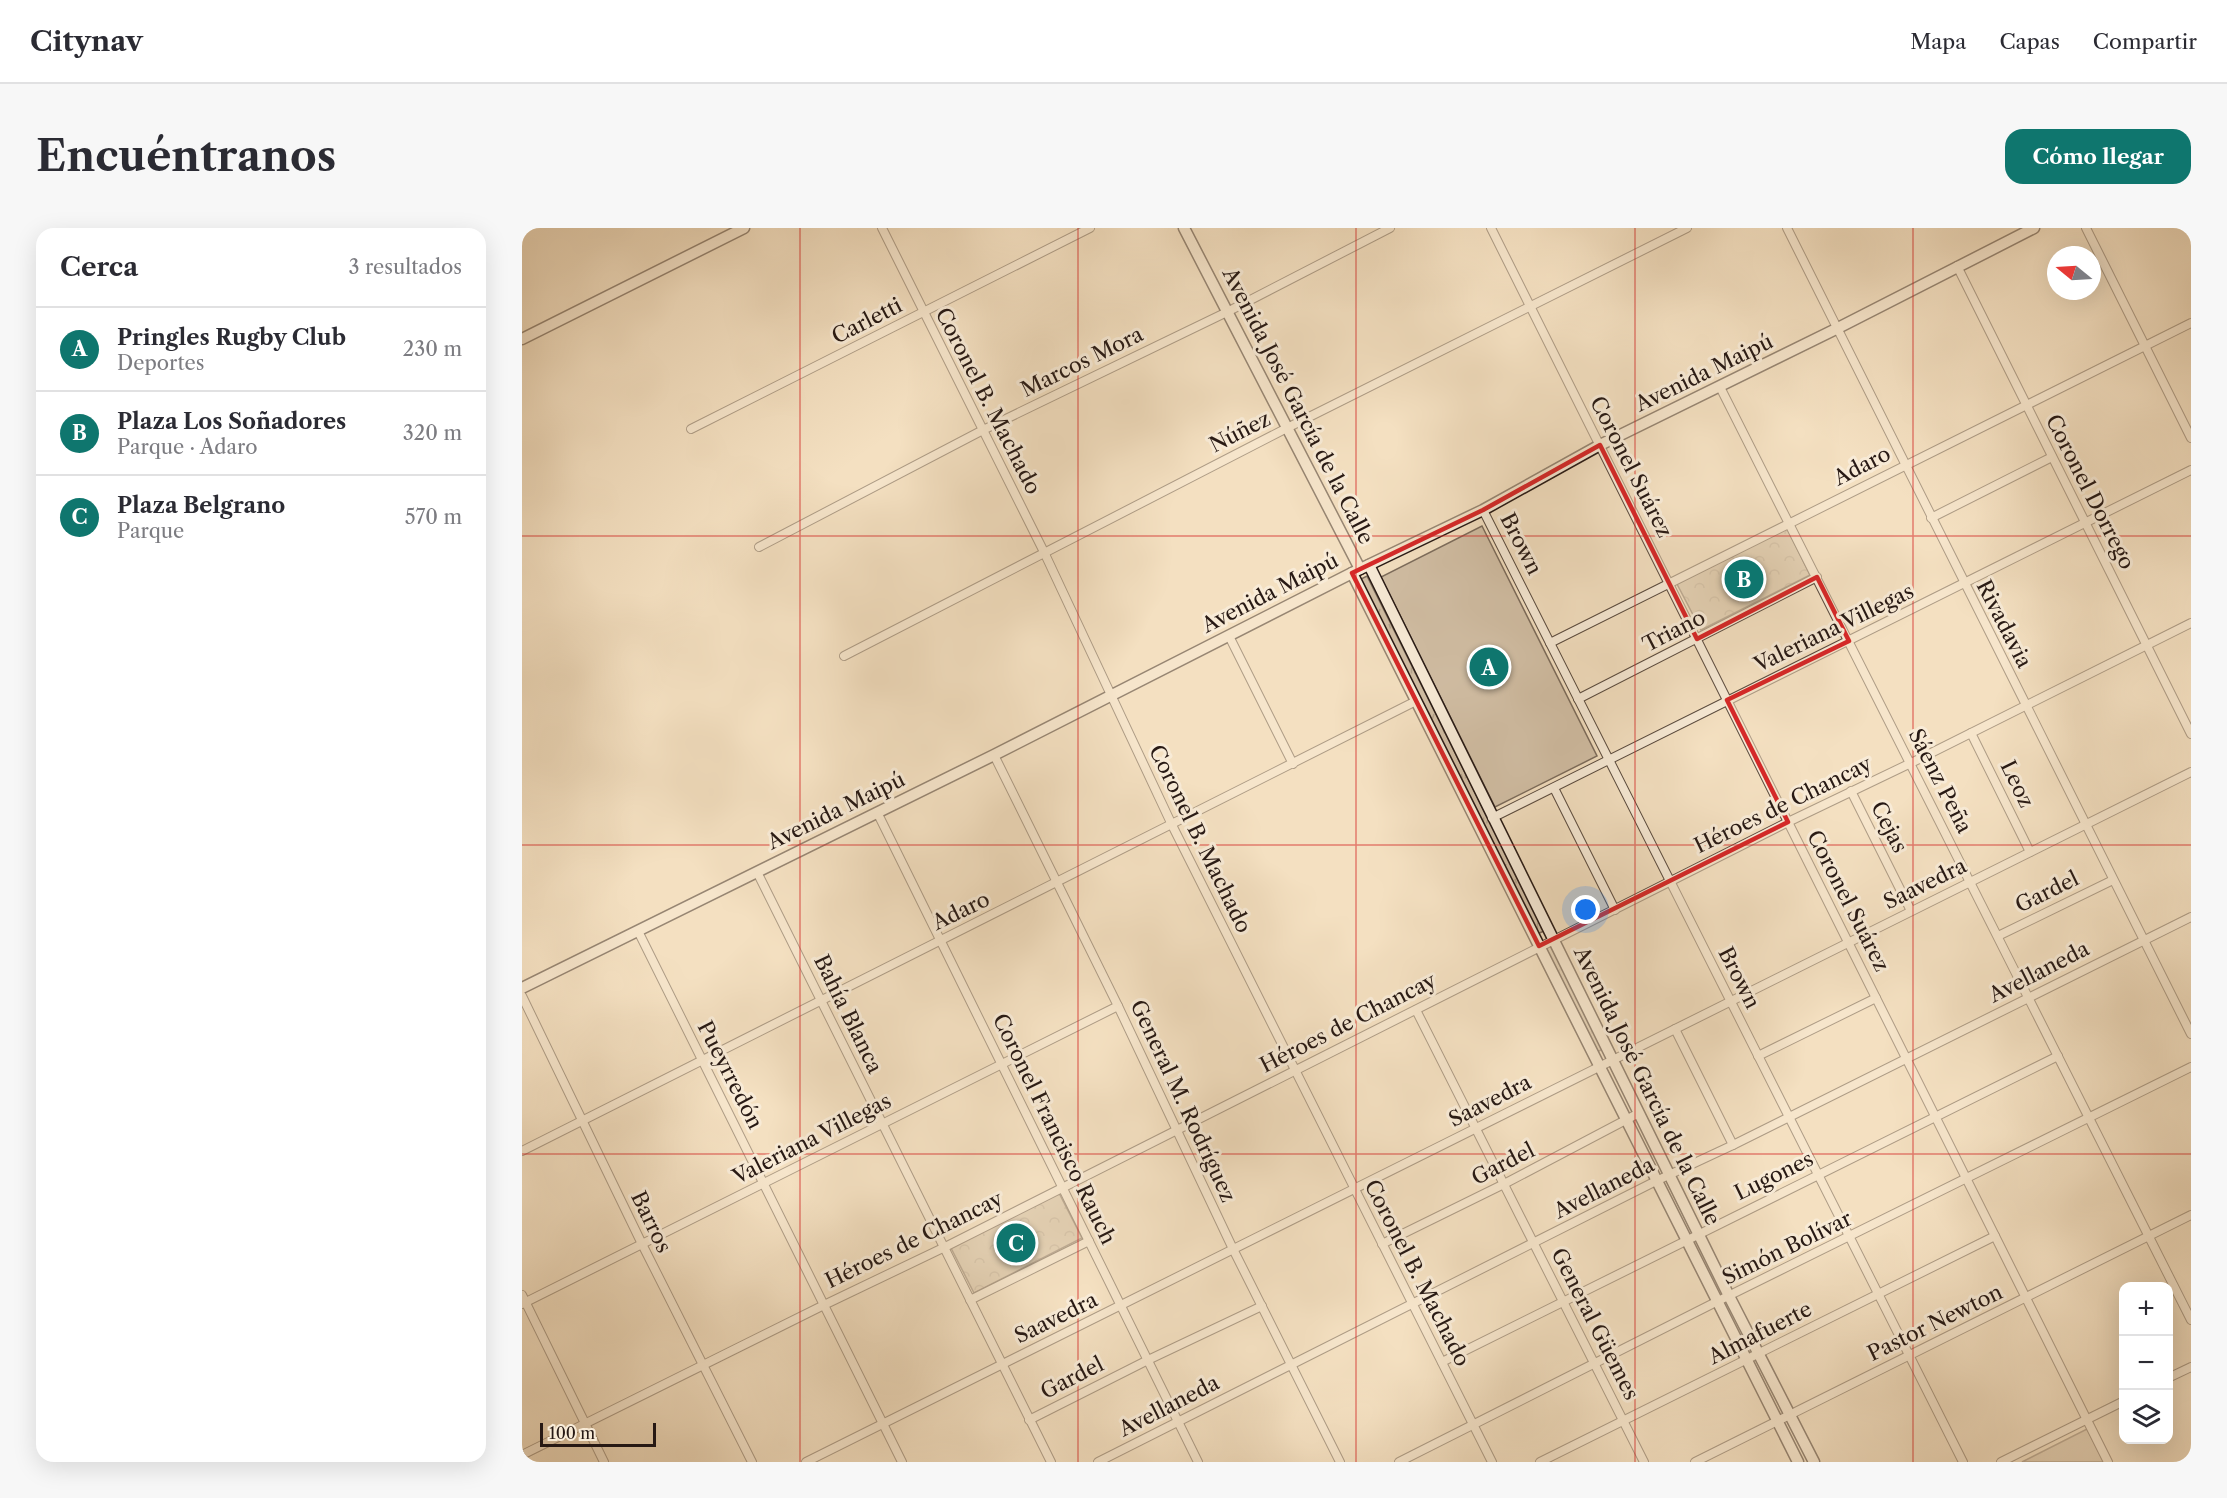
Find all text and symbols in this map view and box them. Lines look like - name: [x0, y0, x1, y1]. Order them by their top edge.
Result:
- text: Citynav: [30, 24, 143, 58]
- text: Mapa: [1910, 29, 1966, 54]
- text: Capas: [1999, 29, 2060, 54]
- text: Compartir: [2093, 29, 2197, 54]
- button: Cómo llegar: [2005, 129, 2191, 184]
- text: Encuéntranos: [36, 130, 336, 182]
- north arrow: [2047, 246, 2101, 300]
- text: Cerca: [60, 251, 138, 283]
- text: 3 resultados: [349, 255, 462, 279]
- street label: Avenida José García de la Calle: [1217, 263, 1379, 548]
- street label: Carletti: [828, 292, 906, 349]
- street label: Coronel B. Machado: [931, 303, 1046, 498]
- street label: Marcos Mora: [1017, 321, 1148, 402]
- text: Pringles Rugby Club: [117, 324, 346, 351]
- street label: Avenida Maipú: [1630, 328, 1777, 417]
- text: A: [72, 337, 87, 361]
- text: 230 m: [403, 337, 462, 361]
- text: Deportes: [117, 351, 204, 375]
- street label: Coronel Suárez: [1585, 392, 1678, 542]
- street label: Núñez: [1205, 406, 1274, 457]
- text: Plaza Los Soñadores: [117, 408, 346, 435]
- street label: Coronel Dorrego: [2041, 410, 2140, 573]
- text: B: [72, 421, 87, 445]
- text: 320 m: [403, 421, 462, 445]
- text: Parque · Adaro: [117, 435, 257, 459]
- street label: Adaro: [1828, 441, 1894, 491]
- text: Plaza Belgrano: [117, 492, 285, 519]
- text: C: [71, 505, 88, 529]
- text: 570 m: [405, 505, 462, 529]
- street label: Brown: [1495, 509, 1548, 579]
- text: Parque: [117, 519, 184, 543]
- street label: Avenida Maipú: [1197, 547, 1342, 638]
- pin: B: [1724, 556, 1764, 602]
- street label: Rivadavia: [1972, 576, 2038, 673]
- street label: Valeriana Villegas: [1749, 578, 1918, 677]
- street label: Triano: [1638, 604, 1709, 657]
- pin: A: [1470, 644, 1508, 690]
- street label: Sáenz Peña: [1903, 724, 1978, 838]
- street label: Coronel B. Machado: [1144, 741, 1257, 937]
- street label: Héroes de Chancay: [1690, 751, 1876, 858]
- street label: Leoz: [1995, 756, 2039, 811]
- street label: Avenida Maipú: [762, 766, 909, 855]
- street label: Cejas: [1866, 797, 1913, 857]
- street label: Coronel Suárez: [1802, 826, 1895, 976]
- street label: Saavedra: [1879, 852, 1971, 914]
- street label: Gardel: [2011, 866, 2083, 918]
- street label: Adaro: [927, 886, 993, 936]
- your location: [1571, 895, 1600, 924]
- street label: Avellaneda: [1984, 935, 2094, 1008]
- street label: Avenida José García de la Calle: [1569, 942, 1726, 1229]
- street label: Brown: [1713, 943, 1766, 1013]
- street label: Bahía Blanca: [809, 950, 888, 1078]
- street label: Héroes de Chancay: [1256, 967, 1440, 1078]
- street label: General M. Rodríguez: [1126, 996, 1241, 1206]
- street label: Coronel Francisco Rauch: [987, 1010, 1121, 1248]
- street label: Pueyrredón: [693, 1017, 768, 1133]
- street label: Saavedra: [1444, 1069, 1536, 1132]
- street label: Valeriana Villegas: [728, 1088, 895, 1190]
- street label: Gardel: [1467, 1137, 1538, 1190]
- street label: Lugones: [1730, 1146, 1817, 1205]
- street label: Avellaneda: [1549, 1151, 1659, 1224]
- street label: Coronel B. Machado: [1360, 1175, 1475, 1370]
- street label: Héroes de Chancay: [821, 1186, 1007, 1293]
- street label: Barros: [626, 1187, 677, 1257]
- street label: Simón Bolívar: [1718, 1205, 1856, 1290]
- pin: C: [996, 1220, 1036, 1266]
- street label: General Güemes: [1546, 1244, 1644, 1404]
- street label: Pastor Newton: [1863, 1279, 2006, 1366]
- map controls: [2119, 1282, 2173, 1444]
- button: +: [2119, 1282, 2173, 1336]
- street label: Saavedra: [1010, 1286, 1102, 1348]
- street label: Almafuerte: [1703, 1296, 1816, 1370]
- button: −: [2119, 1336, 2173, 1390]
- street label: Gardel: [1036, 1351, 1107, 1404]
- street label: Avellaneda: [1114, 1369, 1224, 1442]
- button: layers: [2119, 1390, 2173, 1444]
- scale bar: [540, 1420, 656, 1448]
- text: 100 m: [549, 1423, 595, 1443]

